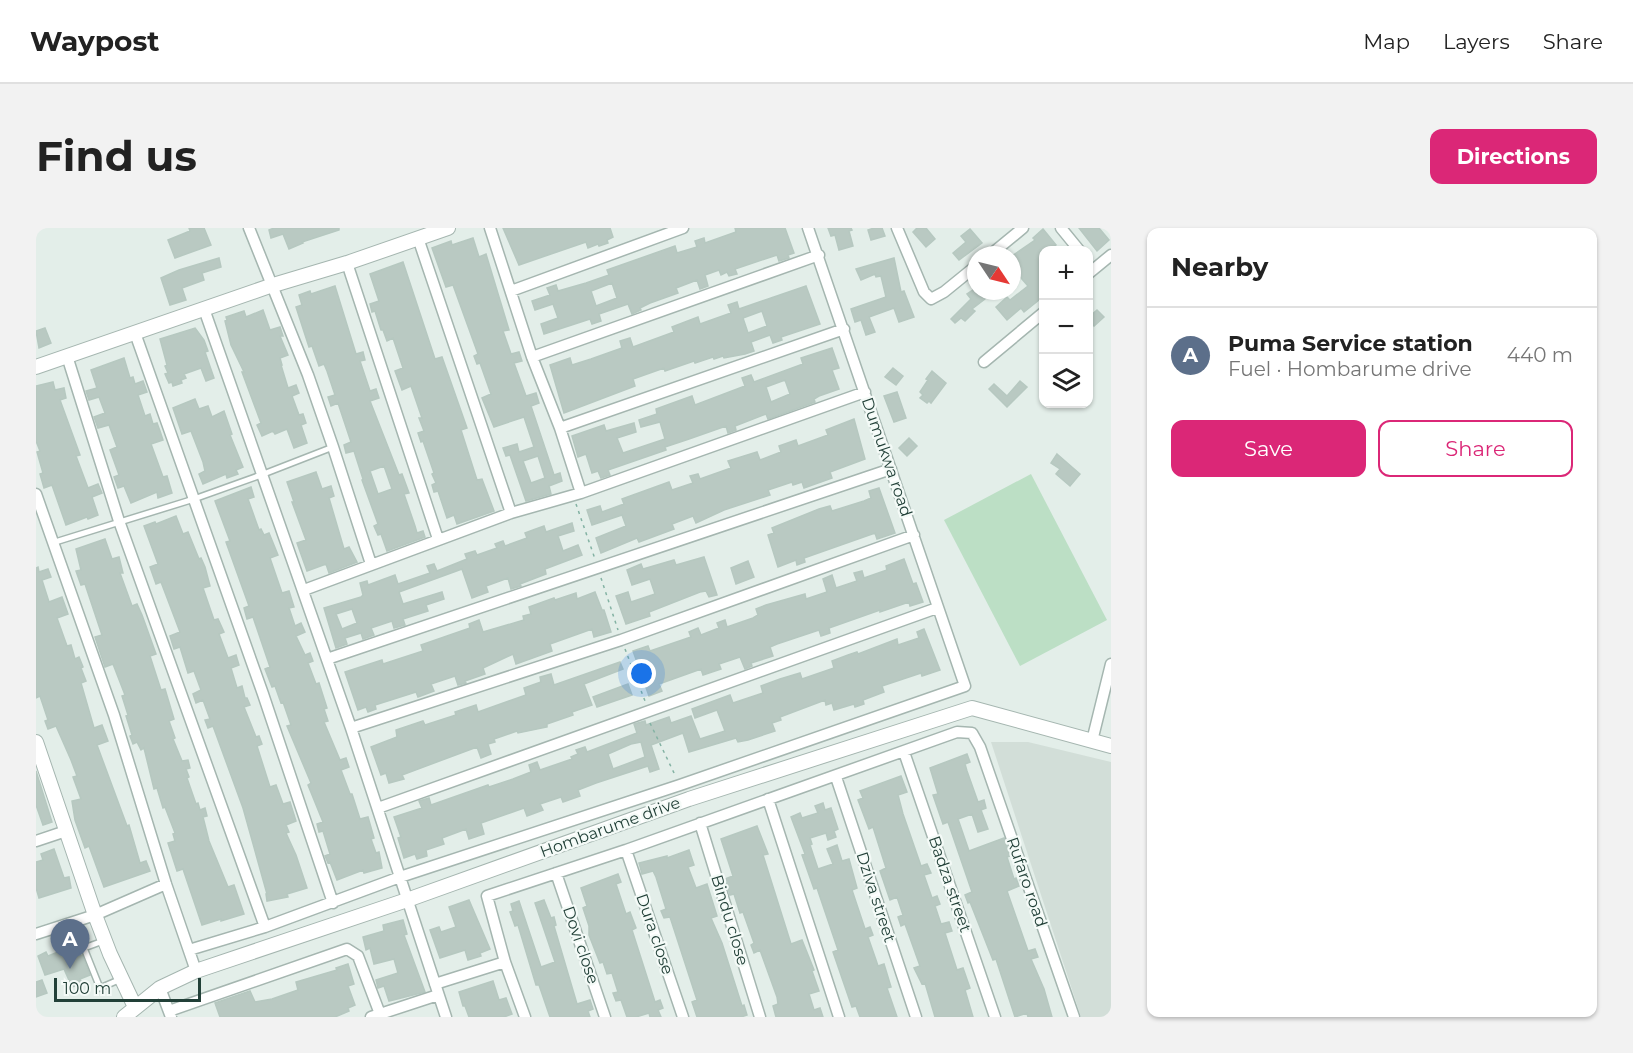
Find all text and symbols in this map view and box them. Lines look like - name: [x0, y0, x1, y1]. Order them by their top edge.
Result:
- text: Waypost: [30, 24, 160, 58]
- text: Map: [1363, 29, 1410, 54]
- text: Layers: [1443, 29, 1510, 54]
- text: Share: [1543, 29, 1603, 54]
- button: Directions: [1430, 129, 1597, 184]
- text: Find us: [36, 130, 197, 182]
- north arrow: [967, 246, 1021, 300]
- map controls: [1039, 246, 1093, 408]
- button: +: [1039, 246, 1093, 300]
- text: Nearby: [1171, 251, 1268, 283]
- button: −: [1039, 300, 1093, 354]
- text: Puma Service station: [1228, 330, 1473, 357]
- text: A: [1183, 343, 1198, 367]
- text: 440 m: [1507, 343, 1573, 367]
- button: layers: [1039, 354, 1093, 408]
- text: Fuel · Hombarume drive: [1228, 357, 1471, 381]
- street label: Dumukwa road: [858, 395, 916, 519]
- button: Save: [1171, 420, 1366, 477]
- button: Share: [1378, 420, 1573, 477]
- your location: [627, 659, 656, 688]
- street label: Hombarume drive: [537, 793, 683, 861]
- street label: Badza street: [925, 833, 976, 935]
- street label: Rufaro road: [1003, 834, 1051, 930]
- street label: Dziva street: [852, 849, 900, 945]
- street label: Bindu close: [707, 872, 753, 968]
- street label: Dura close: [632, 891, 678, 977]
- street label: Dovi close: [559, 904, 603, 986]
- pin: A: [51, 920, 90, 969]
- scale bar: [54, 975, 201, 1002]
- text: 100 m: [63, 979, 111, 998]

